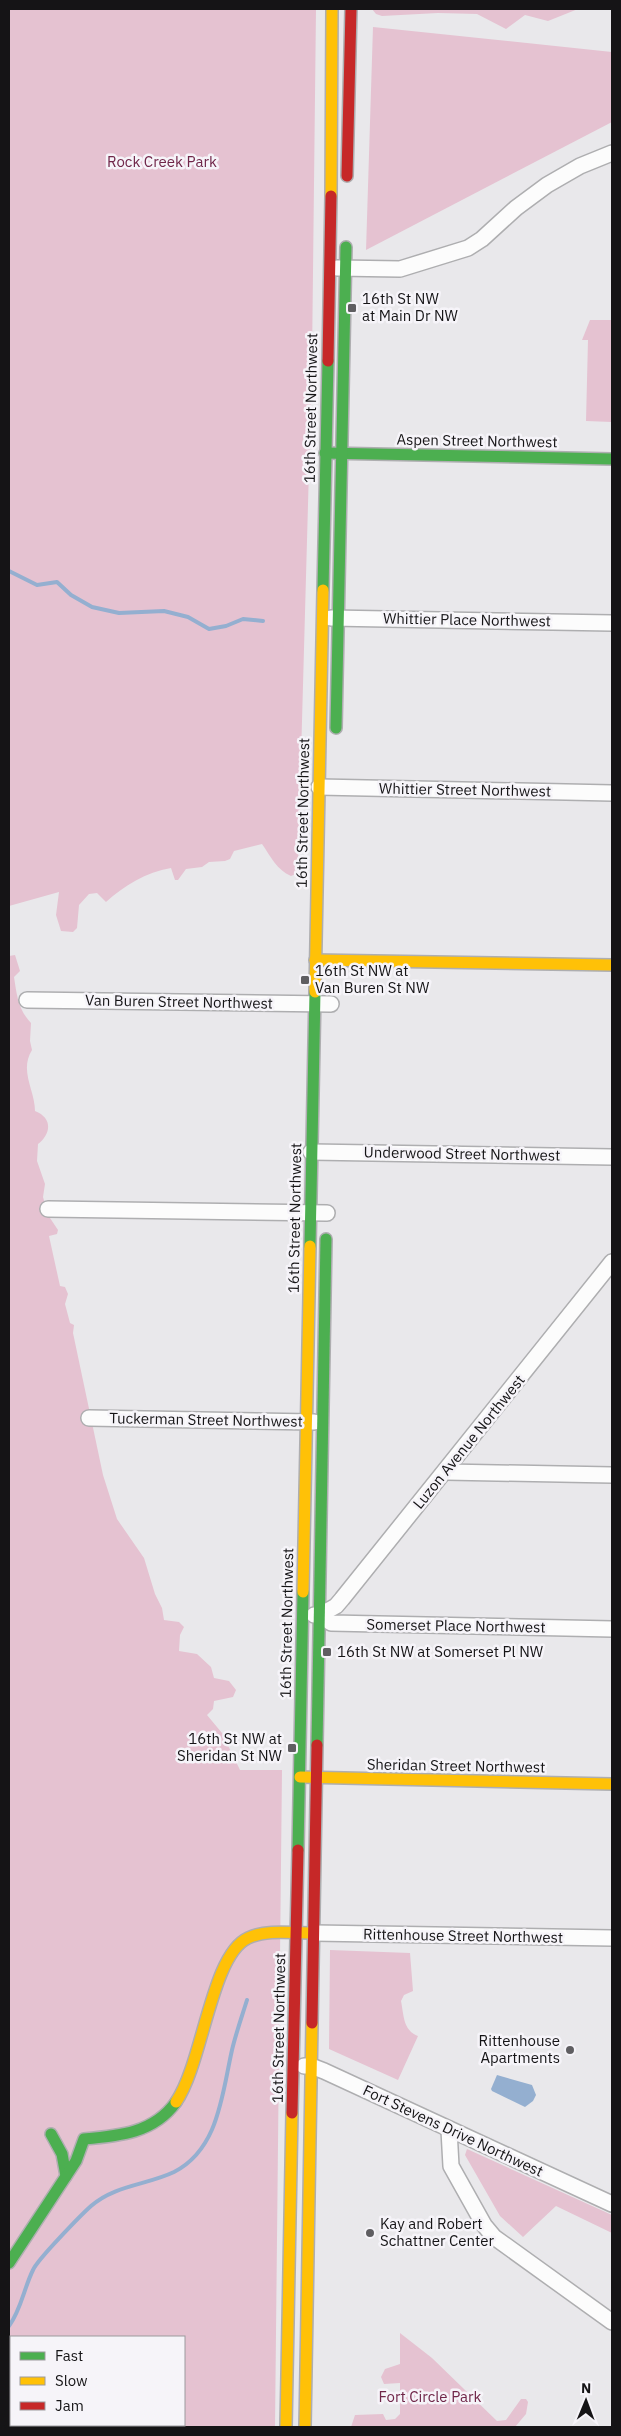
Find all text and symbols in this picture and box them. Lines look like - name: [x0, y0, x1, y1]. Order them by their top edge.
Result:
- park label: Rock Creek Park: [107, 152, 217, 171]
- place label: 16th St NW at Main Dr NW: [362, 289, 459, 325]
- marker: 16th St NW at Main Dr NW: [346, 302, 358, 314]
- street label: 16th Street Northwest: [300, 333, 321, 483]
- street label: Aspen Street Northwest: [396, 430, 558, 451]
- street label: Whittier Place Northwest: [383, 609, 551, 630]
- street label: 16th Street Northwest: [292, 738, 313, 888]
- street label: Whittier Street Northwest: [379, 778, 551, 801]
- place label: 16th St NW at Van Buren St NW: [315, 961, 430, 997]
- marker: 16th St NW at Van Buren St NW: [299, 974, 311, 986]
- street label: Van Buren Street Northwest: [85, 990, 273, 1013]
- street label: Underwood Street Northwest: [363, 1142, 561, 1165]
- street label: 16th Street Northwest: [284, 1143, 305, 1293]
- street label: Luzon Avenue Northwest: [409, 1371, 529, 1513]
- street label: Tuckerman Street Northwest: [109, 1408, 303, 1431]
- street label: 16th Street Northwest: [276, 1548, 297, 1698]
- street label: Somerset Place Northwest: [366, 1614, 546, 1637]
- place label: 16th St NW at Somerset Pl NW: [337, 1642, 544, 1661]
- marker: 16th St NW at Somerset Pl NW: [321, 1646, 333, 1658]
- place label: 16th St NW at Sheridan St NW: [177, 1729, 283, 1765]
- marker: 16th St NW at Sheridan St NW: [286, 1742, 298, 1754]
- street label: Sheridan Street Northwest: [367, 1754, 545, 1777]
- street label: Rittenhouse Street Northwest: [363, 1924, 563, 1947]
- street label: 16th Street Northwest: [268, 1953, 289, 2103]
- place label: Rittenhouse Apartments: [479, 2031, 560, 2067]
- marker: Rittenhouse Apartments: [564, 2044, 576, 2056]
- street label: Fort Stevens Drive Northwest: [360, 2080, 546, 2181]
- place label: Kay and Robert Schattner Center: [380, 2214, 494, 2250]
- marker: Kay and Robert Schattner Center: [364, 2227, 376, 2239]
- legend: [10, 2336, 185, 2426]
- text: Fast: [55, 2346, 83, 2365]
- text: Slow: [55, 2371, 88, 2390]
- north arrow: [561, 2376, 611, 2426]
- text: N: [581, 2379, 591, 2397]
- park label: Fort Circle Park: [378, 2387, 482, 2406]
- text: Jam: [55, 2396, 84, 2415]

